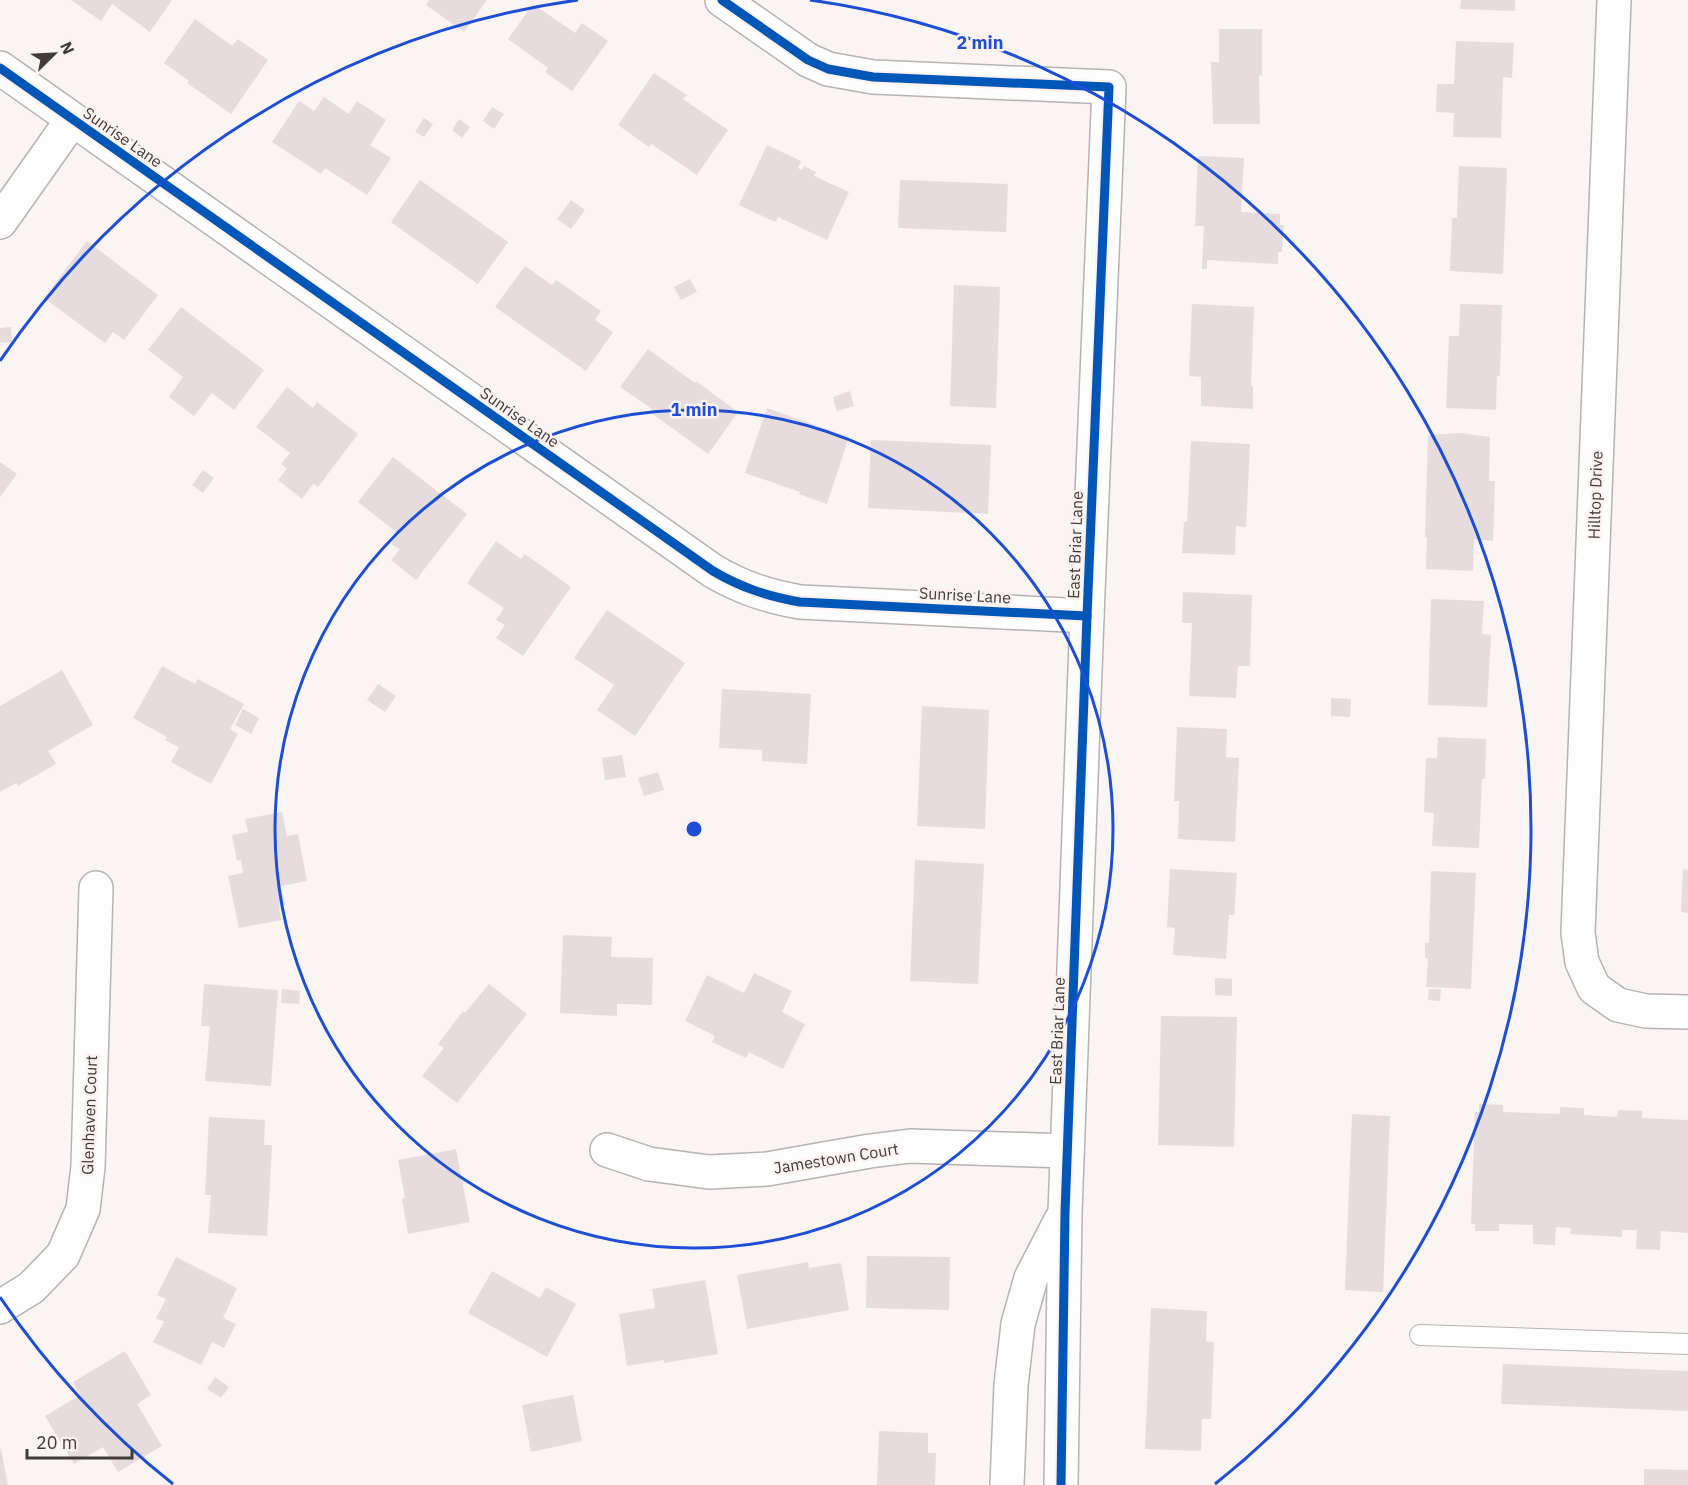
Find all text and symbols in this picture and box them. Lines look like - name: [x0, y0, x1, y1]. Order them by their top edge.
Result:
- north arrow: [24, 24, 84, 84]
- text: 2 min: [956, 31, 1004, 54]
- text: N: [56, 39, 79, 57]
- street label: Sunrise Lane: [80, 102, 167, 172]
- street label: Sunrise Lane: [477, 382, 564, 452]
- text: 1 min: [670, 398, 718, 421]
- street label: Hilltop Drive: [1583, 450, 1607, 540]
- street label: East Briar Lane: [1063, 491, 1087, 599]
- street label: Sunrise Lane: [918, 583, 1012, 607]
- centre of rings: [684, 819, 704, 839]
- street label: East Briar Lane: [1045, 977, 1069, 1085]
- street label: Glenhaven Court: [77, 1055, 101, 1175]
- street label: Jamestown Court: [772, 1138, 900, 1178]
- scale bar: [27, 1422, 132, 1460]
- text: 20 m: [36, 1431, 78, 1454]

